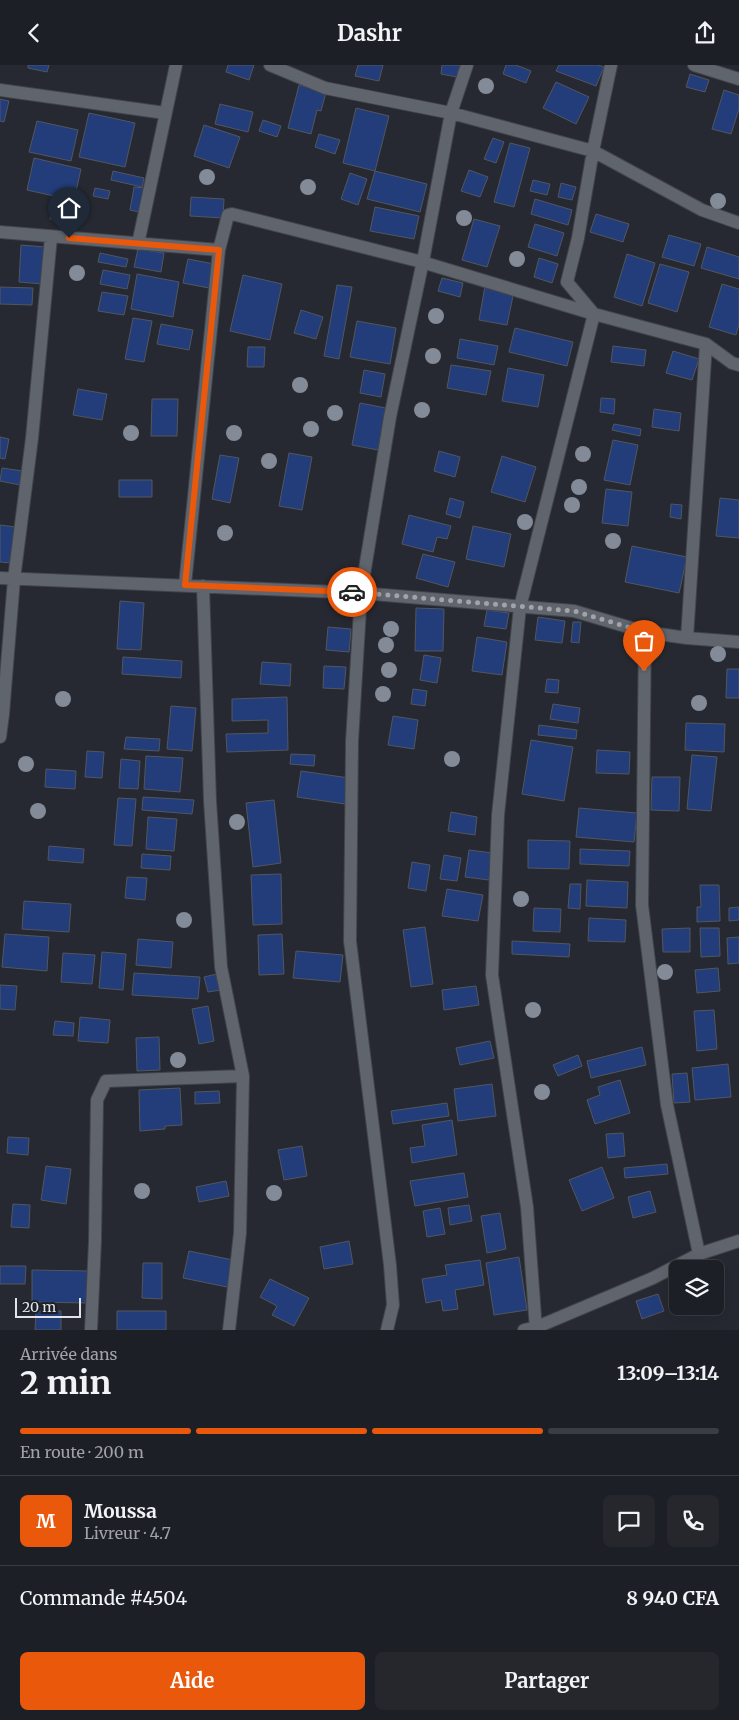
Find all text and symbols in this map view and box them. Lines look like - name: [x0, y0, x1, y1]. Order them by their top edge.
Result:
- icon: back: [20, 19, 48, 47]
- text: Dashr: [337, 19, 402, 47]
- icon: share: [691, 19, 719, 47]
- pin: [48, 187, 90, 238]
- icon: home: [55, 194, 83, 222]
- courier: [327, 567, 377, 617]
- icon: car: [338, 578, 366, 606]
- pin: [623, 620, 665, 671]
- icon: bag: [630, 627, 658, 655]
- map controls: [669, 1260, 724, 1315]
- button: layers: [669, 1260, 724, 1315]
- scale bar: [15, 1295, 81, 1318]
- text: 20 m: [22, 1298, 56, 1316]
- text: Arrivée dans: [20, 1344, 117, 1364]
- text: 13:09–13:14: [617, 1361, 719, 1385]
- text: 2 min: [20, 1363, 111, 1403]
- text: En route · 200 m: [20, 1442, 144, 1462]
- button: chat: [603, 1495, 655, 1547]
- button: phone: [667, 1495, 719, 1547]
- text: Moussa: [84, 1499, 157, 1523]
- text: M: [36, 1509, 56, 1533]
- text: Livreur · 4.7: [84, 1523, 171, 1543]
- text: Commande #4504: [20, 1586, 187, 1610]
- text: 8 940 CFA: [626, 1586, 719, 1610]
- button: Aide: [20, 1652, 365, 1710]
- button: Partager: [375, 1652, 719, 1710]

